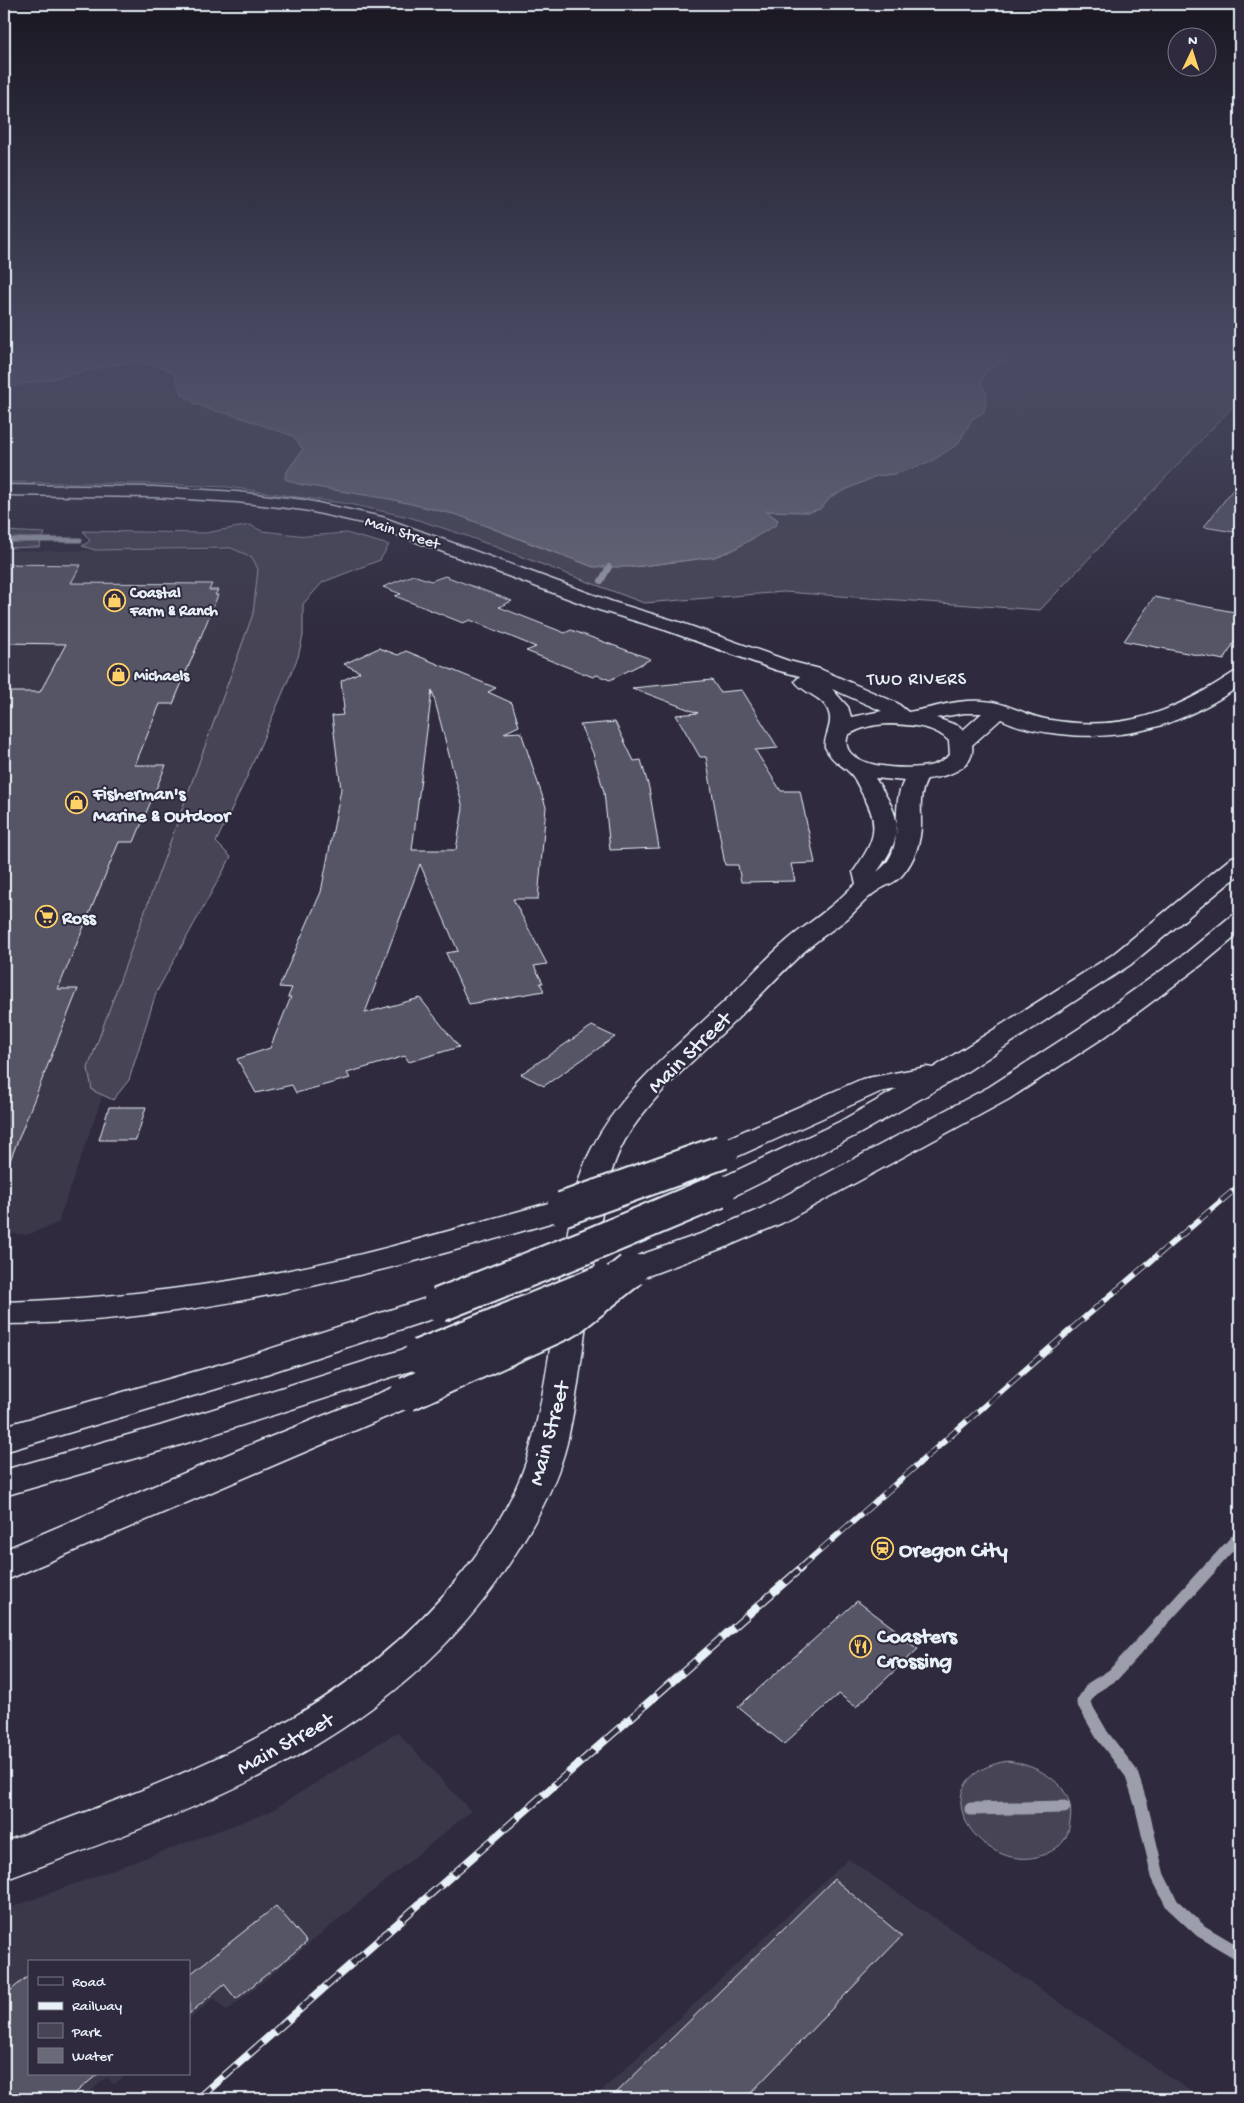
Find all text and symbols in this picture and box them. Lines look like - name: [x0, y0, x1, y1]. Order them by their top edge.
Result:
- north arrow: [1166, 28, 1216, 78]
- text: N: [1188, 33, 1198, 50]
- street label: Main Street: [362, 513, 443, 556]
- place label: Coastal Farm & Ranch: [129, 585, 218, 622]
- shop icon: Coastal Farm & Ranch: [102, 588, 126, 612]
- shop icon: Michaels: [106, 662, 130, 686]
- place label: Michaels: [134, 668, 190, 687]
- district label: TWO RIVERS: [866, 670, 967, 691]
- place label: Fisherman's Marine & Outdoor: [92, 784, 232, 829]
- shop icon: Fisherman's Marine & Outdoor: [65, 791, 89, 815]
- supermarket icon: Ross: [34, 904, 58, 928]
- place label: Ross: [61, 908, 97, 931]
- street label: Main Street: [643, 1006, 740, 1100]
- street label: Main Street: [525, 1377, 578, 1489]
- station icon: Oregon City: [871, 1536, 895, 1560]
- place label: Oregon City: [899, 1539, 1008, 1565]
- place label: Coasters Crossing: [876, 1625, 959, 1676]
- restaurant icon: Coasters Crossing: [849, 1635, 873, 1659]
- street label: Main Street: [233, 1707, 341, 1783]
- legend: [28, 1960, 190, 2076]
- text: Road: [72, 1974, 106, 1992]
- text: Railway: [72, 1998, 123, 2016]
- text: Park: [71, 2024, 102, 2042]
- text: Water: [72, 2048, 114, 2066]

